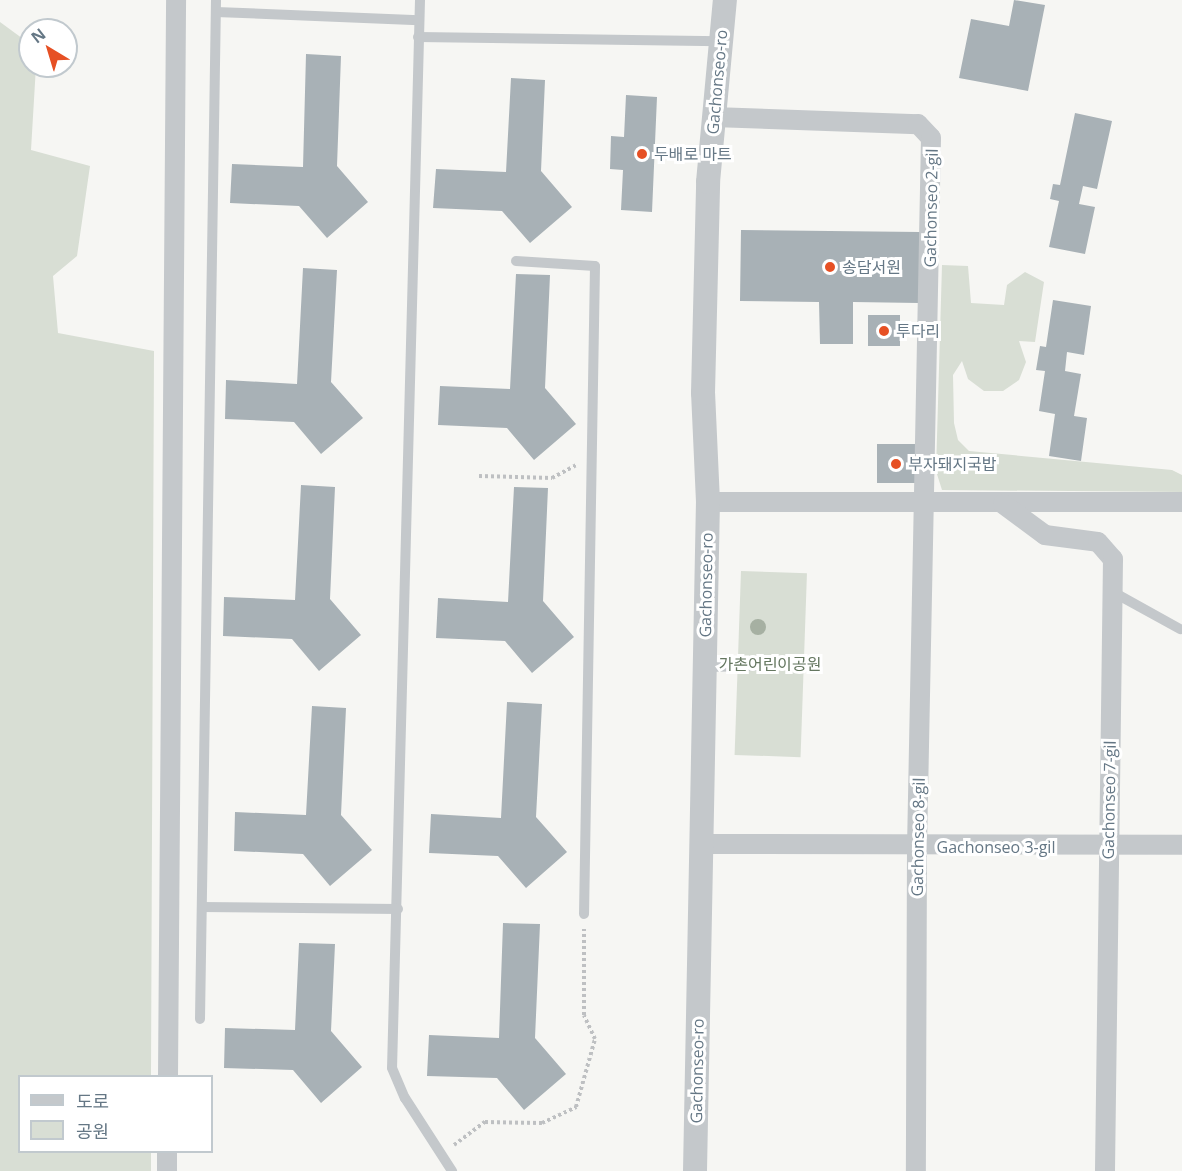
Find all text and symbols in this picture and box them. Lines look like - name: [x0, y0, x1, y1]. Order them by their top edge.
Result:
- north arrow: [18, 18, 78, 78]
- text: N: [26, 23, 50, 48]
- street label: Gachonseo-ro: [703, 29, 731, 135]
- place label: 두배로 마트: [654, 144, 732, 164]
- marker: 두배로 마트: [635, 147, 649, 161]
- street label: Gachonseo 2-gil: [920, 148, 942, 268]
- place label: 송담서원: [842, 257, 901, 277]
- marker: 송담서원: [823, 260, 837, 274]
- place label: 투다리: [896, 321, 940, 341]
- marker: 투다리: [877, 324, 891, 338]
- place label: 부자돼지국밥: [908, 454, 996, 474]
- marker: 부자돼지국밥: [889, 457, 903, 471]
- street label: Gachonseo-ro: [695, 532, 717, 638]
- park label: 가촌어린이공원: [718, 654, 822, 674]
- street label: Gachonseo 7-gil: [1098, 740, 1120, 860]
- street label: Gachonseo 8-gil: [907, 777, 929, 897]
- street label: Gachonseo 3-gil: [937, 837, 1055, 857]
- street label: Gachonseo-ro: [686, 1018, 708, 1124]
- legend: [18, 1075, 213, 1153]
- text: 도로: [76, 1089, 109, 1113]
- text: 공원: [76, 1119, 109, 1143]

